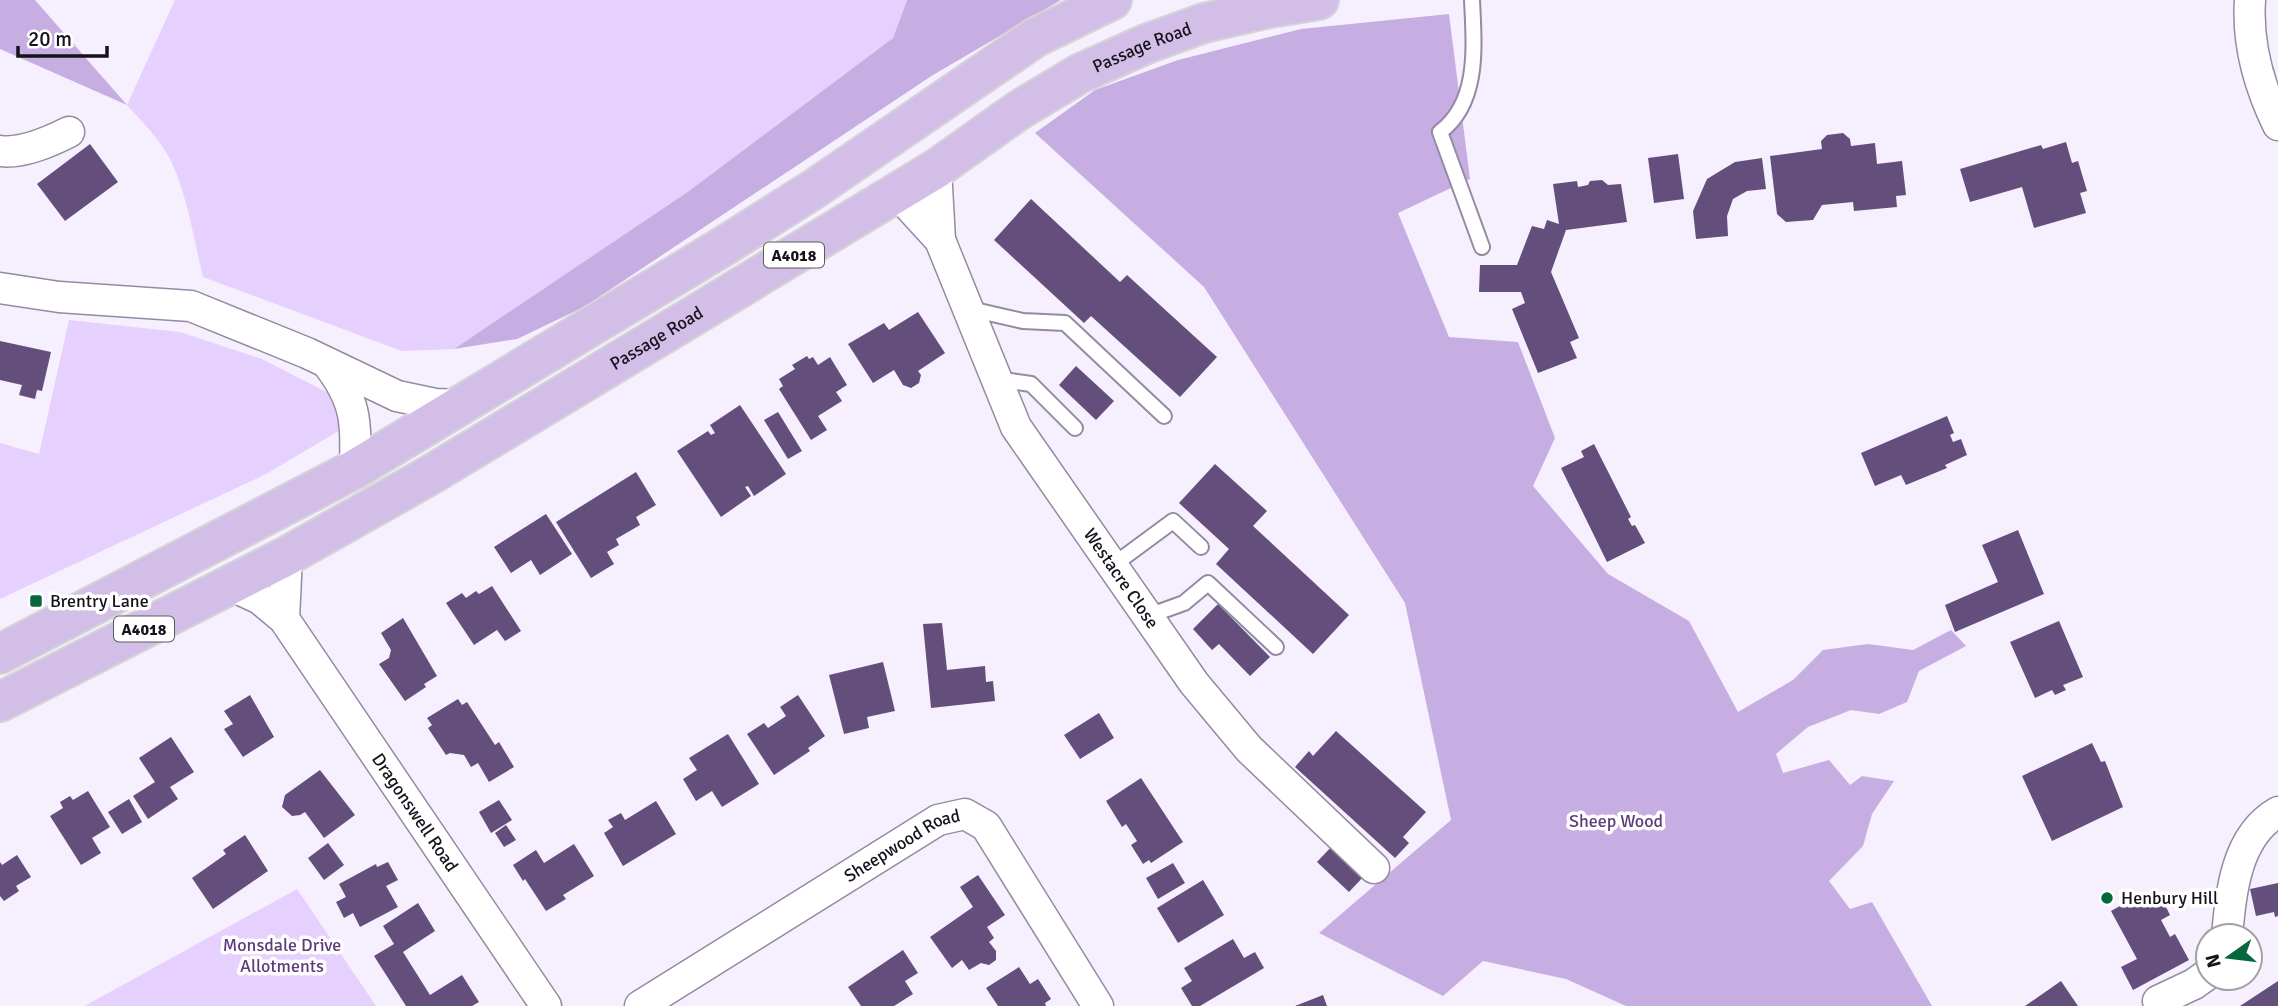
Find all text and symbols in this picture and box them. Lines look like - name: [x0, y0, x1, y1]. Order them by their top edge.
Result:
- scale bar: [18, 14, 107, 58]
- street label: Passage Road: [1089, 17, 1194, 77]
- text: 20 m: [28, 26, 72, 52]
- road number: A4018: [764, 243, 824, 268]
- street label: Passage Road: [606, 302, 707, 375]
- street label: Westacre Close: [1079, 524, 1164, 633]
- place label: Brentry Lane: [50, 590, 149, 612]
- marker: Brentry Lane: [28, 593, 44, 609]
- road number: A4018: [114, 616, 174, 642]
- street label: Dragonswell Road: [367, 749, 463, 876]
- street label: Sheepwood Road: [840, 804, 962, 887]
- park label: Sheep Wood: [1569, 810, 1663, 832]
- place label: Henbury Hill: [2121, 887, 2218, 909]
- marker: Henbury Hill: [2099, 890, 2115, 906]
- north arrow: [2194, 922, 2264, 992]
- park label: Monsdale Drive Allotments: [223, 934, 341, 977]
- text: N: [2200, 952, 2227, 970]

